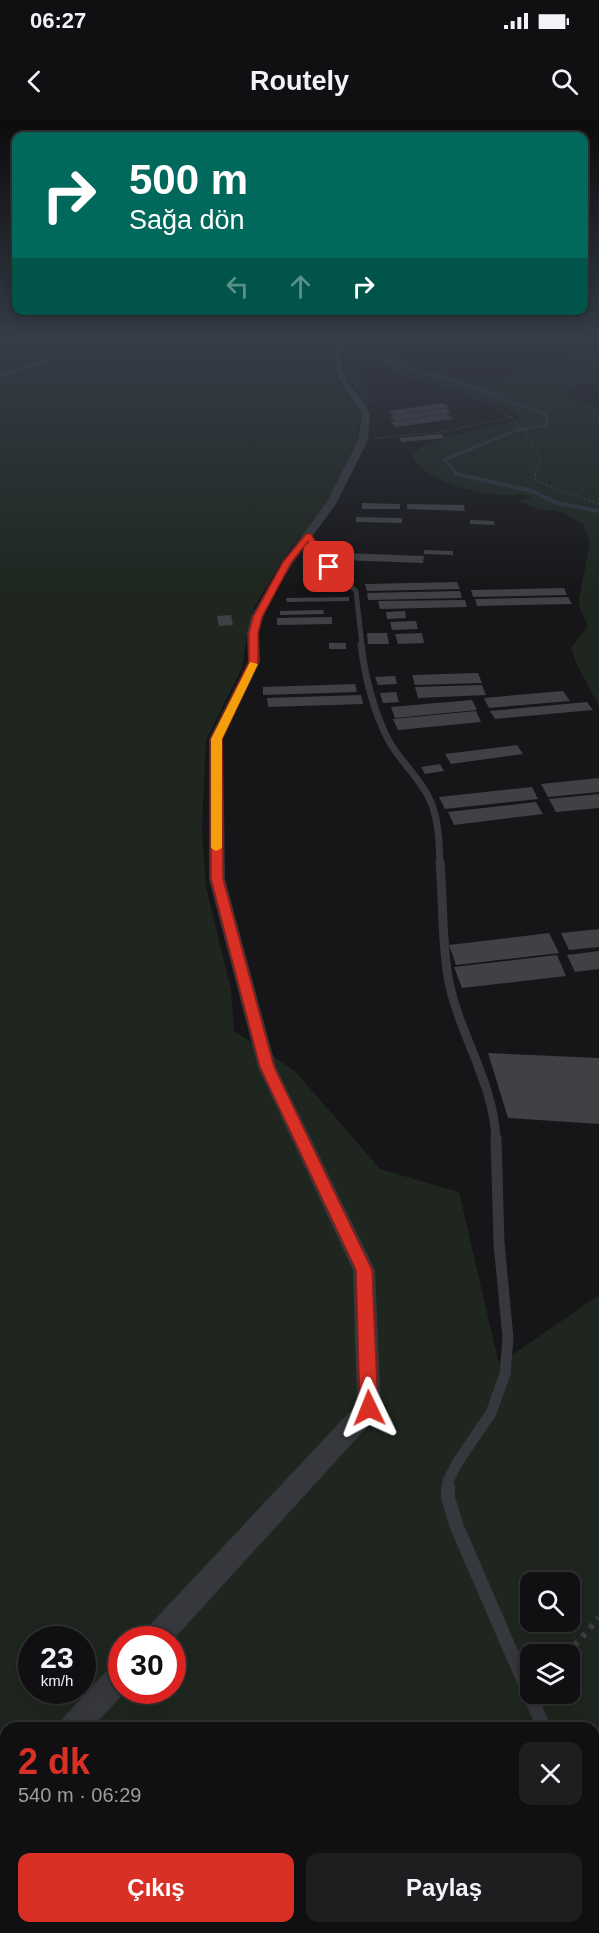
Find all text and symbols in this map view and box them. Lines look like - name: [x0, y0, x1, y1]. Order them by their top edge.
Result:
- text: 06:27: [30, 8, 86, 33]
- icon: back: [18, 65, 51, 98]
- icon: search: [548, 65, 581, 98]
- text: Routely: [250, 66, 349, 96]
- icon: right: [30, 156, 108, 234]
- text: 500 m: [129, 156, 248, 203]
- text: Sağa dön: [129, 205, 245, 235]
- icon: left: [221, 270, 254, 303]
- icon: ahead: [284, 270, 317, 303]
- icon: right: [347, 270, 380, 303]
- pin: [303, 541, 354, 592]
- icon: arrive: [312, 550, 345, 583]
- position arrow: [337, 1376, 401, 1440]
- map controls: [520, 1572, 580, 1704]
- button: search: [520, 1572, 580, 1632]
- speed limit sign: 30: [108, 1626, 186, 1704]
- text: 23: [40, 1641, 74, 1674]
- button: layers: [520, 1644, 580, 1704]
- text: km/h: [41, 1672, 73, 1689]
- text: 2 dk: [18, 1741, 90, 1782]
- button: close: [519, 1742, 582, 1805]
- text: 540 m · 06:29: [18, 1784, 141, 1806]
- button: Çıkış: [18, 1853, 294, 1922]
- button: Paylaş: [306, 1853, 582, 1922]

